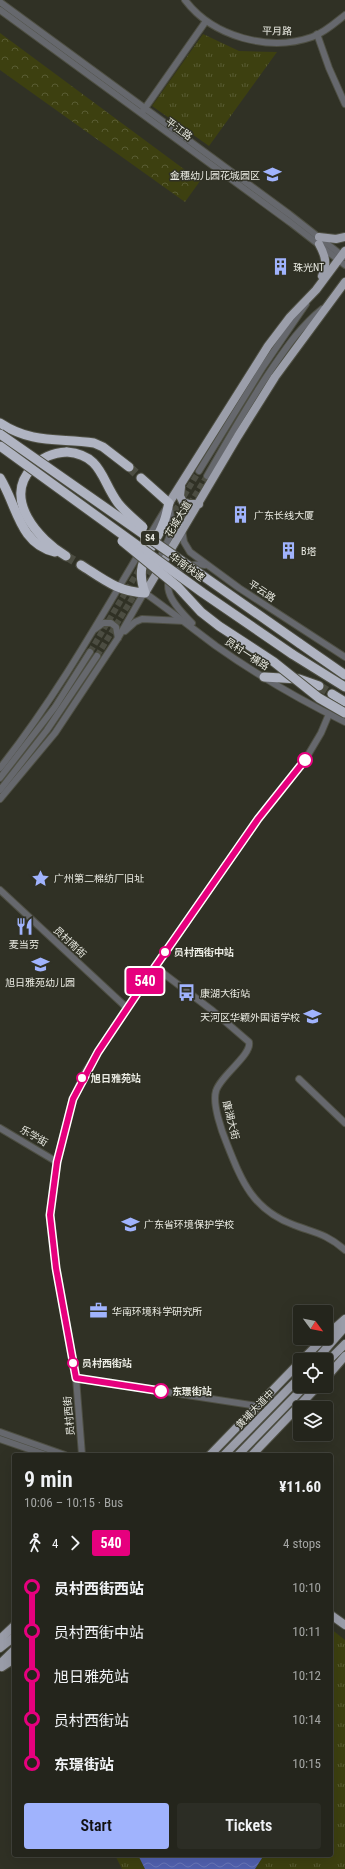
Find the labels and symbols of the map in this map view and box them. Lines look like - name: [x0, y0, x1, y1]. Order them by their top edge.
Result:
- street label: 平月路: [262, 25, 292, 37]
- street label: 平江路: [164, 116, 194, 142]
- school or university icon: 金穗幼儿园花城园区: [263, 165, 283, 185]
- place label: 金穗幼儿园花城园区: [170, 170, 260, 181]
- building icon: 珠光NT: [270, 257, 290, 277]
- place label: 珠光NT: [293, 262, 324, 273]
- street label: 花城大道: [163, 499, 193, 539]
- building icon: 广东长线大厦: [231, 505, 251, 525]
- place label: 广东长线大厦: [254, 510, 314, 521]
- road number: S4: [141, 531, 159, 545]
- building icon: B塔: [278, 541, 298, 561]
- place label: B塔: [301, 546, 316, 557]
- street label: 华南快速: [168, 551, 206, 583]
- street label: 平云路: [246, 578, 278, 604]
- street label: 员村一横路: [223, 636, 271, 672]
- unlabelled marker: [297, 752, 313, 768]
- place icon: 广州第二棉纺厂旧址: [31, 868, 51, 888]
- place label: 广州第二棉纺厂旧址: [54, 873, 144, 884]
- restaurant icon: 麦当劳: [14, 917, 34, 937]
- street label: 员村南街: [52, 924, 88, 960]
- place label: 麦当劳: [9, 939, 39, 950]
- marker: 员村西街中站: [159, 946, 171, 958]
- place label: 员村西街中站: [174, 946, 234, 958]
- school or university icon: 旭日雅苑幼儿园: [30, 955, 50, 975]
- line badge: 540: [122, 968, 168, 994]
- place label: 旭日雅苑幼儿园: [5, 977, 75, 988]
- bus stop icon: 康湖大街站: [177, 983, 197, 1003]
- place label: 康湖大街站: [200, 988, 250, 999]
- school or university icon: 天河区华颖外国语学校: [303, 1007, 323, 1027]
- place label: 天河区华颖外国语学校: [200, 1012, 300, 1023]
- marker: 旭日雅苑站: [76, 1072, 88, 1084]
- place label: 旭日雅苑站: [90, 1073, 141, 1084]
- street label: 康湖大街: [221, 1099, 241, 1141]
- street label: 乐学街: [18, 1124, 50, 1148]
- school or university icon: 广东省环境保护学校: [121, 1214, 141, 1234]
- place label: 广东省环境保护学校: [144, 1219, 234, 1230]
- office icon: 华南环境科学研究所: [89, 1301, 109, 1321]
- north arrow: [293, 1305, 333, 1345]
- place label: 华南环境科学研究所: [112, 1306, 202, 1317]
- marker: 员村西街站: [67, 1357, 79, 1369]
- place label: 员村西街站: [82, 1357, 132, 1369]
- marker: 东璟街站: [153, 1383, 169, 1399]
- place label: 东璟街站: [172, 1386, 212, 1397]
- street label: 黄埔大道中: [234, 1387, 276, 1431]
- street label: 员村西街: [62, 1396, 76, 1436]

